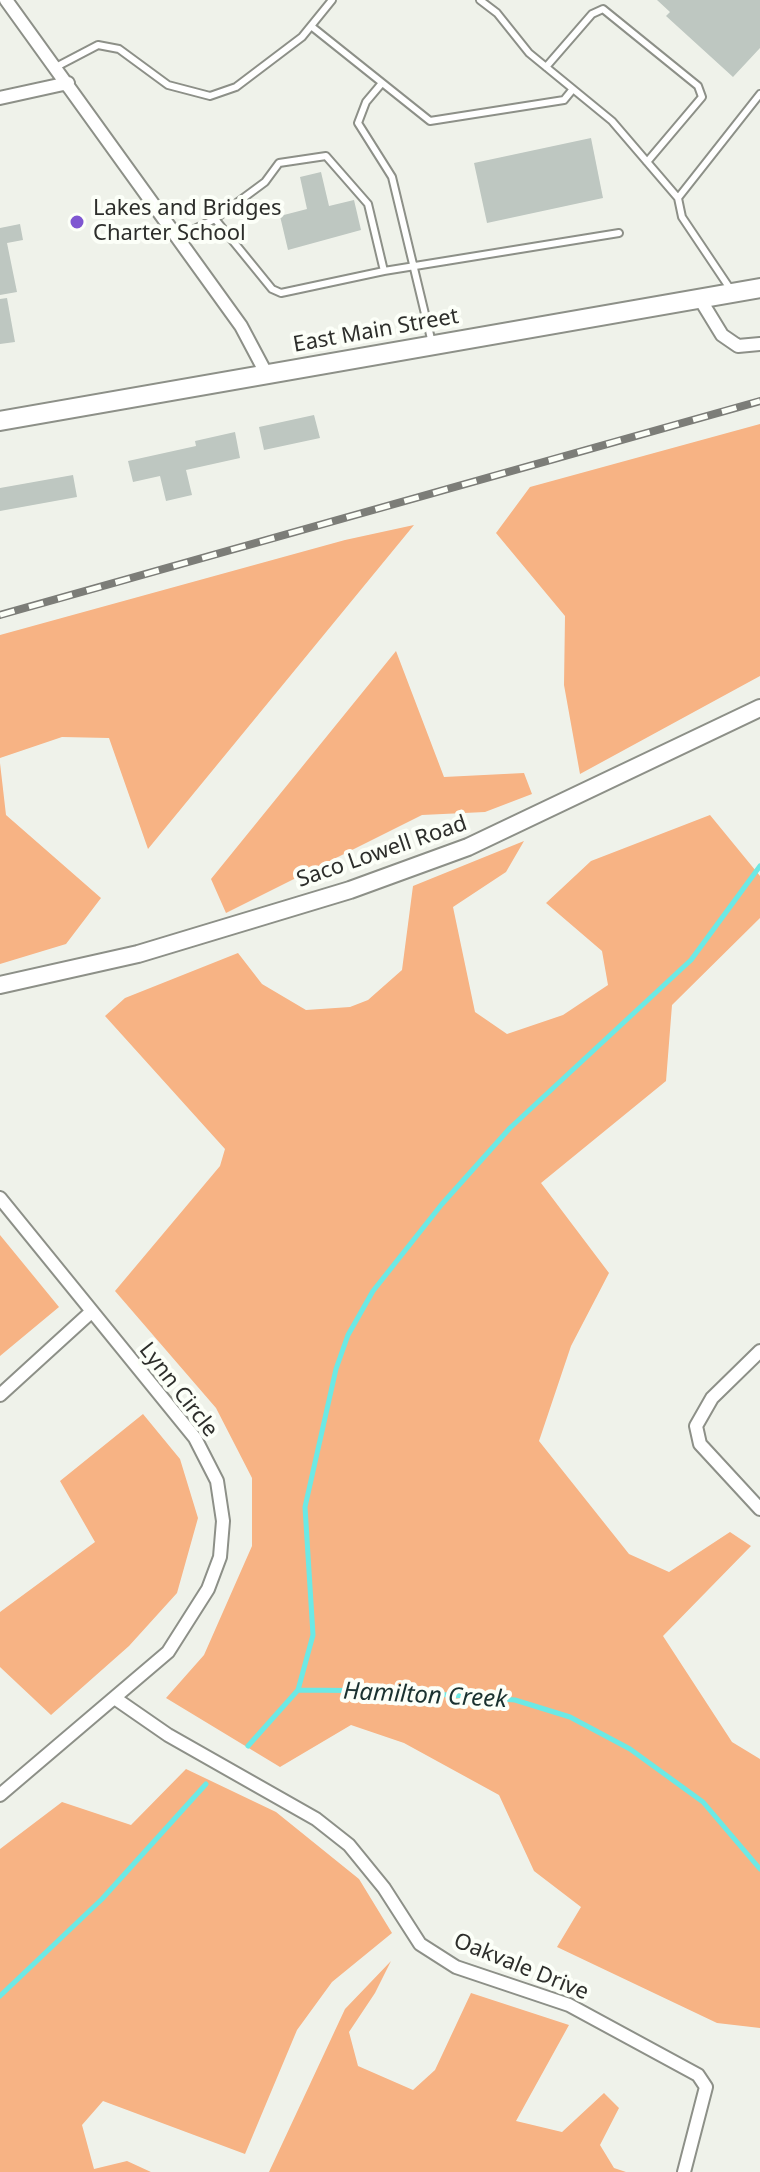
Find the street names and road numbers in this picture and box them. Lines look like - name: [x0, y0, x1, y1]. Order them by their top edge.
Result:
- street label: East Main Street: [291, 303, 461, 359]
- street label: Saco Lowell Road: [294, 811, 470, 893]
- street label: Lynn Circle: [133, 1338, 223, 1442]
- street label: Oakvale Drive: [450, 1928, 592, 2006]

